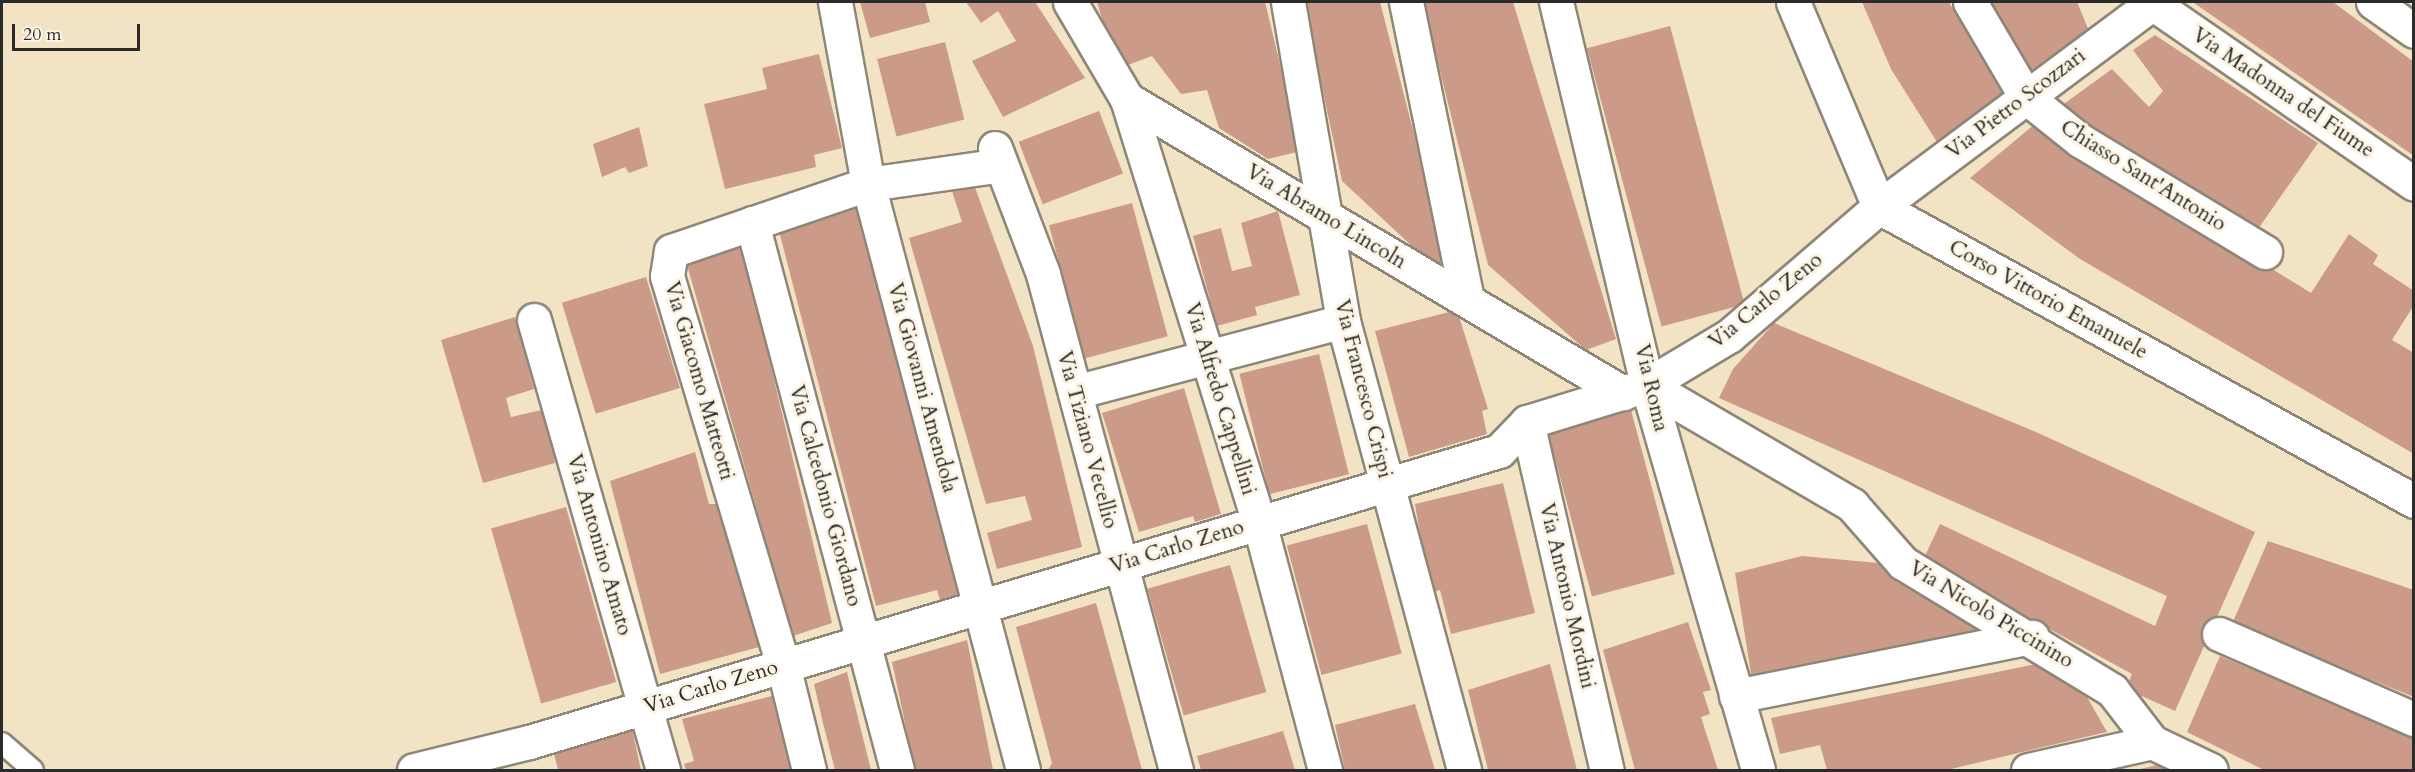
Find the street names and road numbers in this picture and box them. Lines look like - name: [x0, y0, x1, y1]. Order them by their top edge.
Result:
- street label: Via Madonna del Fiume: [2187, 23, 2379, 163]
- street label: Via Pietro Scozzari: [1941, 43, 2091, 165]
- street label: Chiasso Sant'Antonio: [2056, 115, 2230, 237]
- street label: Via Abramo Lincoln: [1241, 159, 1411, 275]
- street label: Corso Vittorio Emanuele: [1944, 235, 2152, 365]
- street label: Via Carlo Zeno: [1704, 247, 1828, 355]
- street label: Via Giacomo Matteotti: [659, 279, 739, 483]
- street label: Via Giovanni Amendola: [882, 280, 962, 496]
- street label: Via Francesco Crispi: [1329, 297, 1397, 481]
- street label: Via Alfredo Cappellini: [1179, 300, 1261, 498]
- street label: Via Roma: [1629, 342, 1673, 434]
- street label: Via Tiziano Vecellio: [1051, 349, 1123, 531]
- street label: Via Calcedonio Giordano: [783, 383, 867, 609]
- street label: Via Antonino Amato: [561, 451, 637, 639]
- street label: Via Antonio Mordini: [1533, 501, 1601, 691]
- street label: Via Carlo Zeno: [1107, 515, 1247, 579]
- street label: Via Nicolò Piccinino: [1904, 556, 2078, 674]
- street label: Via Carlo Zeno: [641, 655, 781, 719]

